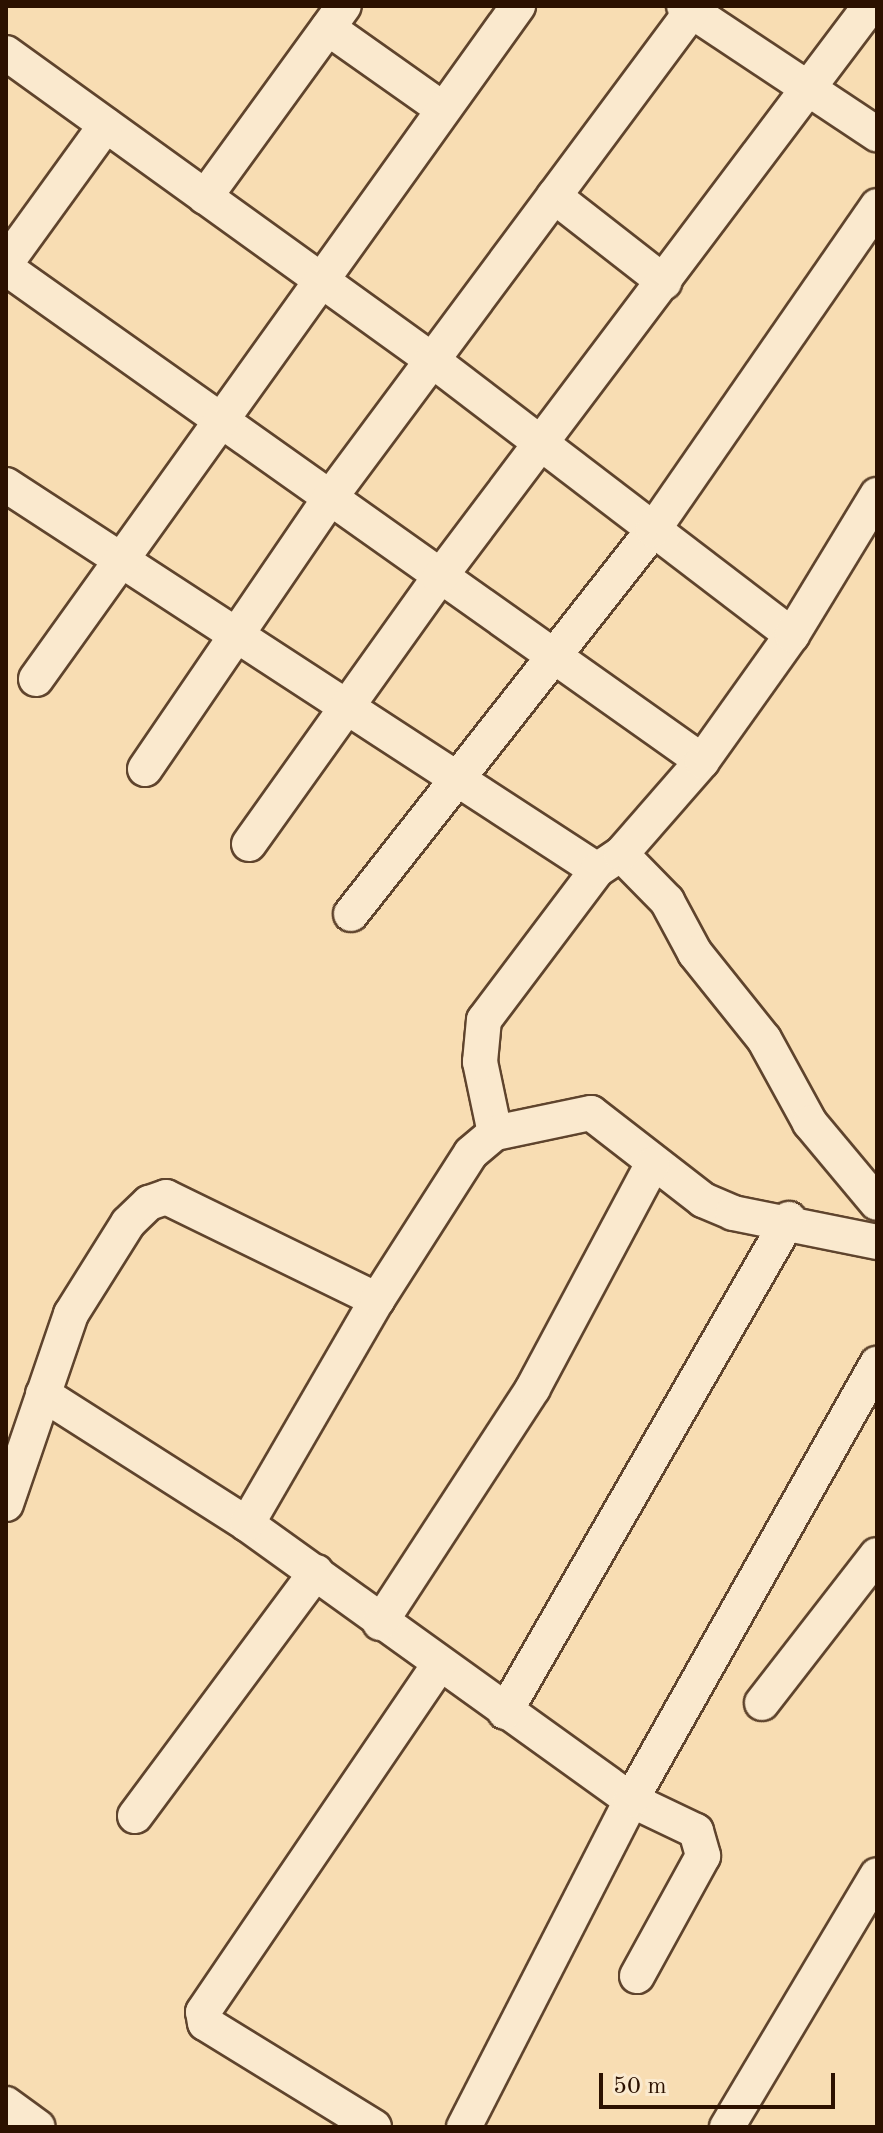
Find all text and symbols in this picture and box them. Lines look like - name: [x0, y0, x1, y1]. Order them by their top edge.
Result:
- scale bar: [603, 2057, 839, 2107]
- text: 50 m: [613, 2075, 667, 2099]

